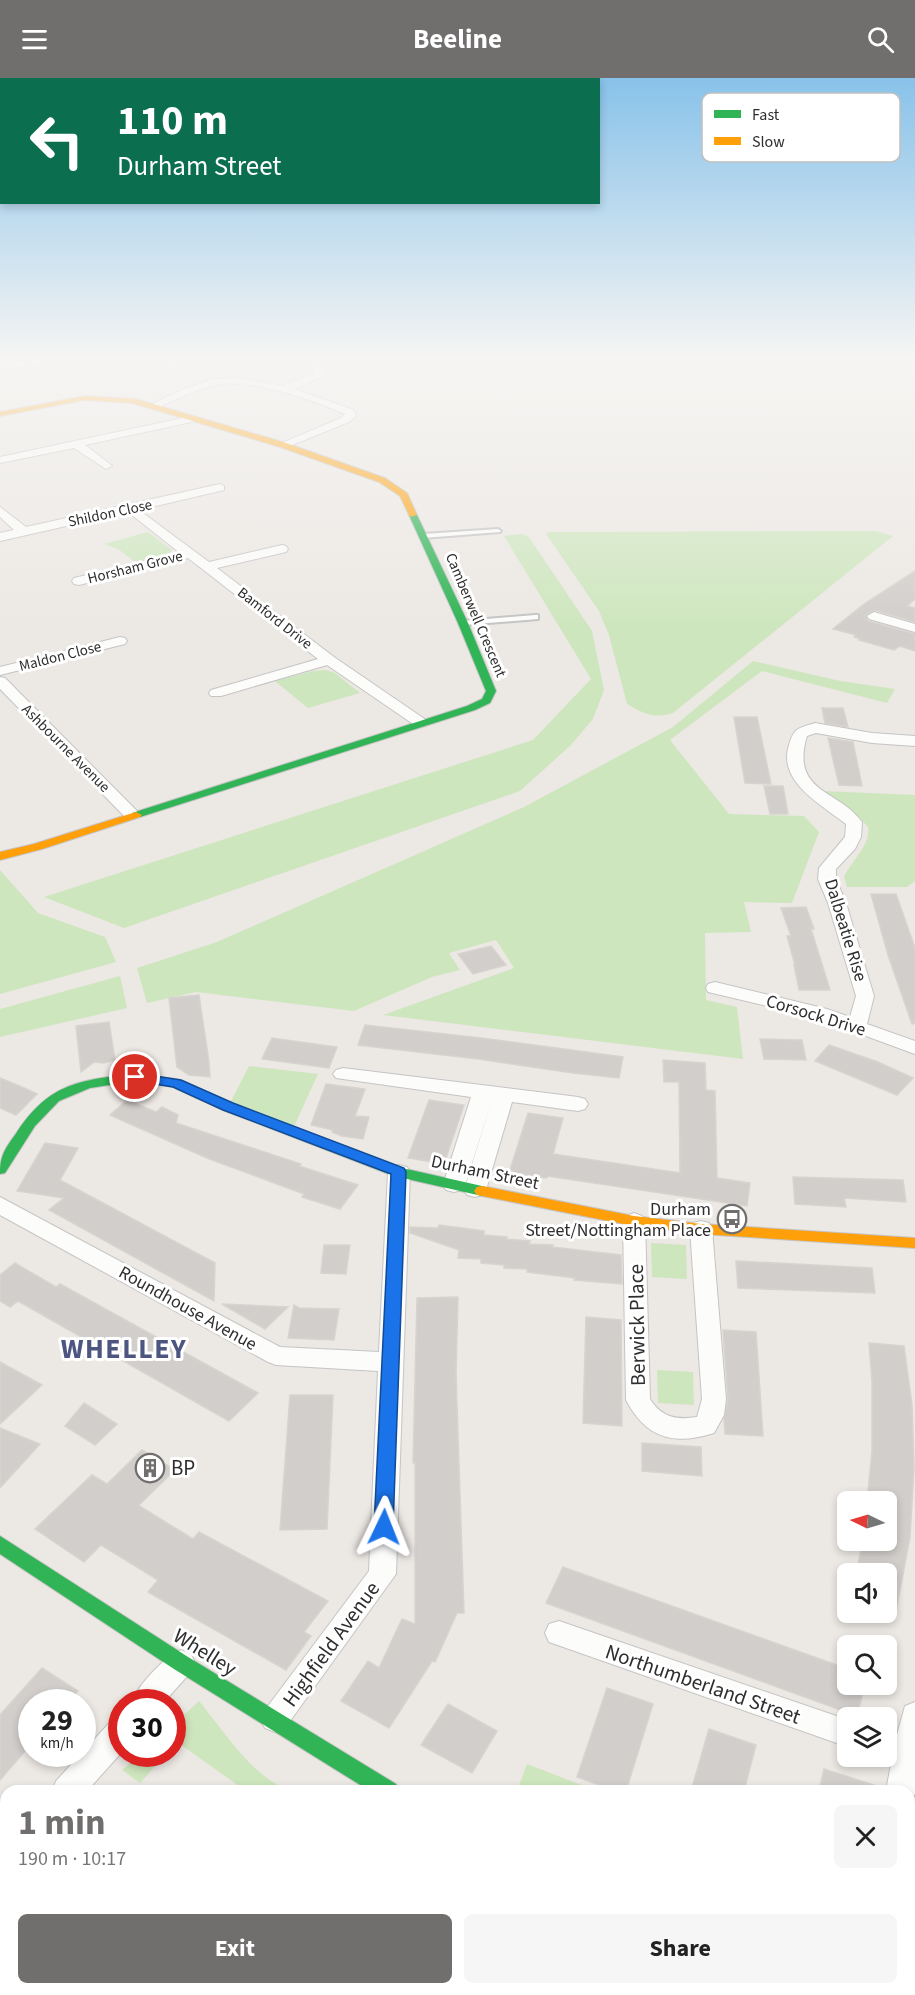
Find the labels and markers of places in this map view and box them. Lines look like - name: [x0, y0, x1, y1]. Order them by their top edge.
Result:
- pin: [109, 1051, 160, 1102]
- place label: Durham Street/Nottingham Place: [525, 1197, 711, 1243]
- bus stop icon: Durham Street/Nottingham Place: [716, 1203, 748, 1235]
- building icon: BP: [134, 1452, 166, 1484]
- place label: BP: [171, 1453, 195, 1483]

